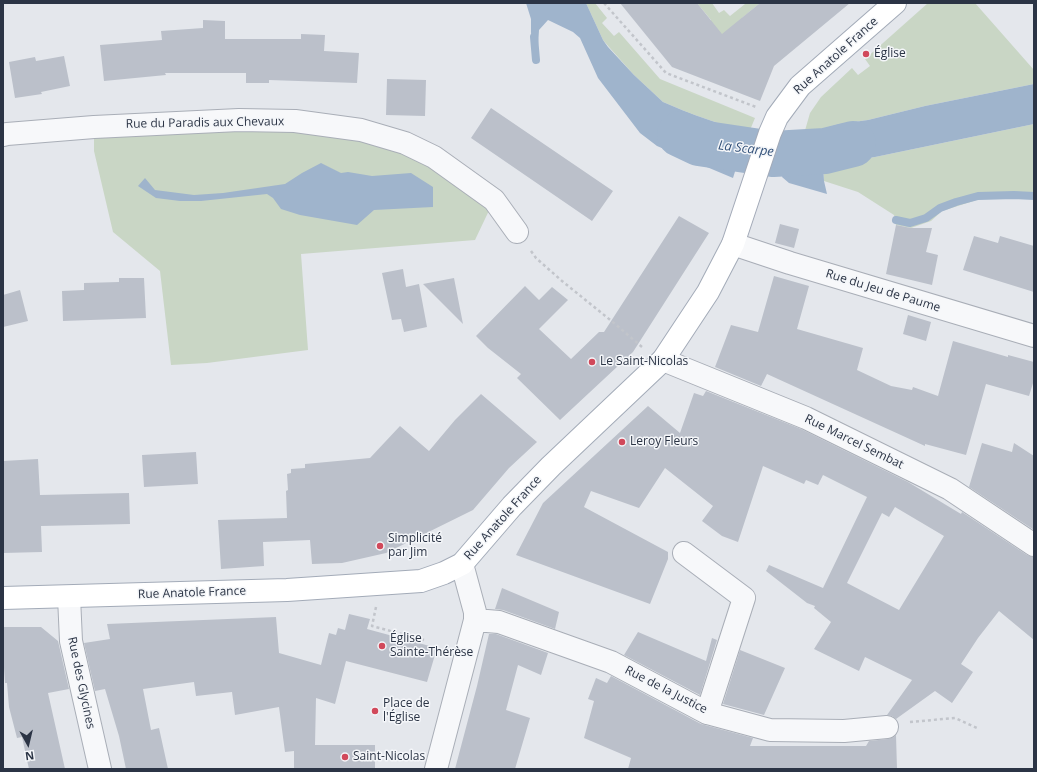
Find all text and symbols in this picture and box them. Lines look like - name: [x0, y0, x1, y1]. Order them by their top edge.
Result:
- street label: Rue Anatole France: [791, 14, 881, 98]
- place label: Église: [874, 47, 906, 61]
- marker: Église: [861, 49, 871, 59]
- street label: Rue du Paradis aux Chevaux: [126, 114, 284, 132]
- water label: La Scarpe: [717, 138, 775, 160]
- street label: Rue du Jeu de Paume: [824, 267, 942, 315]
- place label: Le Saint-Nicolas: [600, 355, 688, 369]
- marker: Le Saint-Nicolas: [587, 357, 597, 367]
- street label: Rue Marcel Sembat: [802, 412, 906, 472]
- place label: Leroy Fleurs: [630, 435, 698, 449]
- marker: Leroy Fleurs: [617, 437, 627, 447]
- street label: Rue Anatole France: [461, 473, 545, 563]
- place label: Simplicité par Jim: [388, 532, 442, 560]
- marker: Simplicité par Jim: [375, 541, 385, 551]
- street label: Rue Anatole France: [138, 584, 246, 602]
- place label: Église Sainte-Thérèse: [390, 632, 473, 660]
- street label: Rue des Glycines: [64, 636, 98, 730]
- marker: Église Sainte-Thérèse: [377, 641, 387, 651]
- street label: Rue de la Justice: [622, 663, 710, 717]
- place label: Place de l'Église: [383, 697, 430, 725]
- marker: Place de l'Église: [370, 706, 380, 716]
- north arrow: [8, 724, 48, 764]
- text: N: [24, 748, 35, 764]
- place label: Saint-Nicolas: [353, 750, 425, 764]
- marker: Saint-Nicolas: [340, 752, 350, 762]

